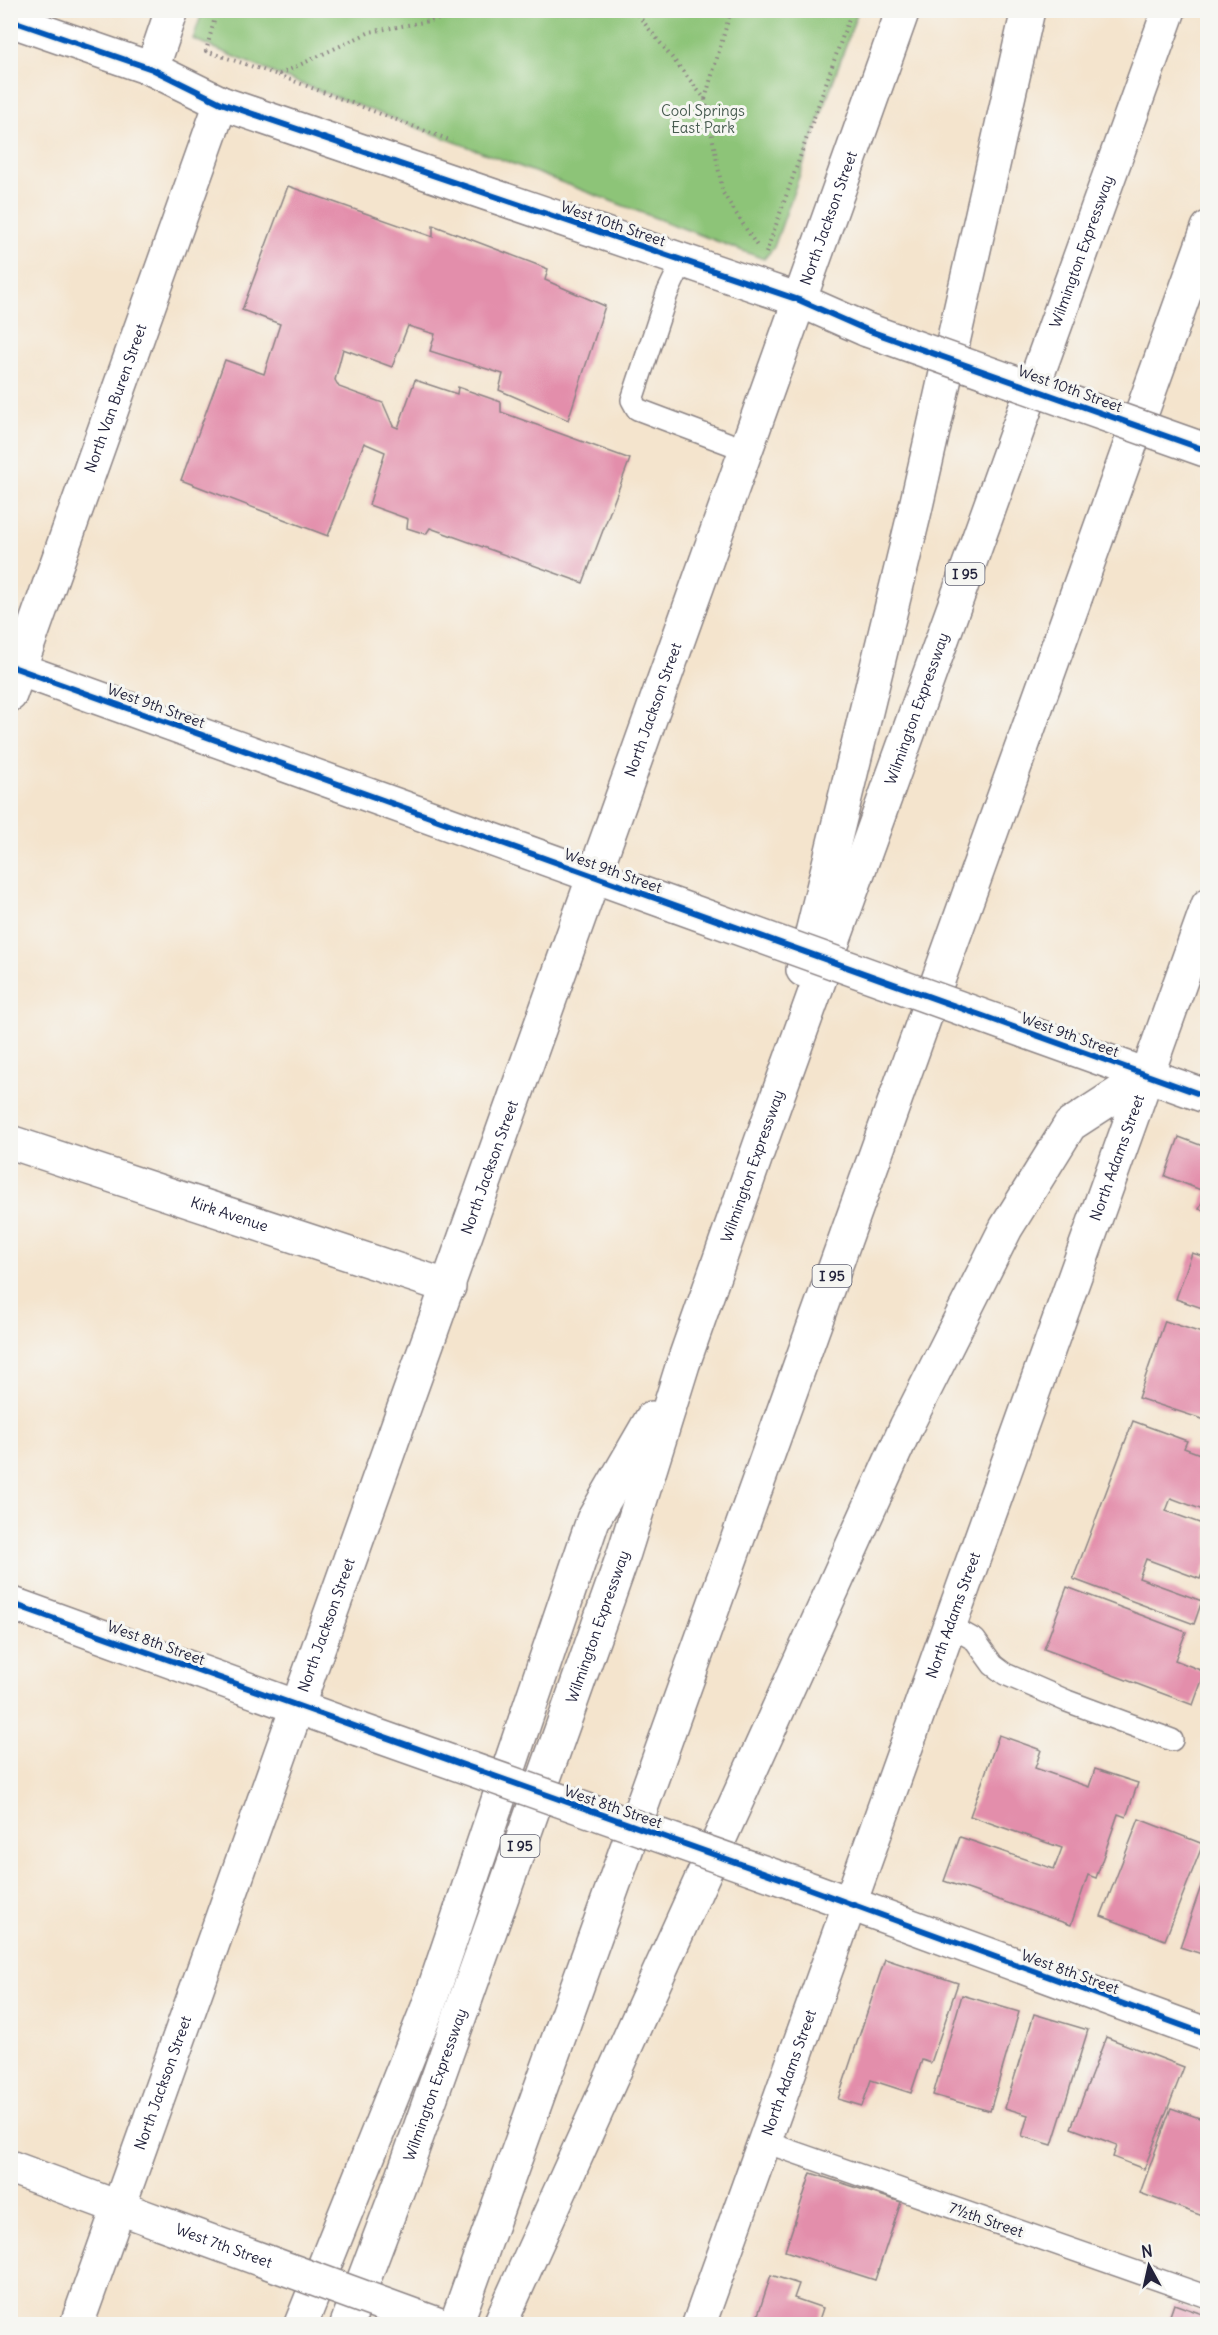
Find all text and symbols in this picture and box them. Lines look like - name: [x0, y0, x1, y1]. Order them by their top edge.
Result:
- park label: Cool Springs East Park: [661, 101, 745, 137]
- street label: North Jackson Street: [796, 148, 861, 288]
- street label: Wilmington Expressway: [1045, 173, 1118, 330]
- street label: West 10th Street: [558, 197, 668, 250]
- street label: North Van Buren Street: [80, 321, 150, 475]
- street label: West 10th Street: [1015, 361, 1125, 416]
- road number: I 95: [946, 563, 984, 585]
- street label: Wilmington Expressway: [880, 630, 953, 787]
- street label: North Jackson Street: [620, 640, 685, 779]
- street label: West 9th Street: [105, 679, 208, 732]
- street label: West 9th Street: [562, 844, 665, 897]
- street label: West 9th Street: [1019, 1008, 1122, 1061]
- street label: Wilmington Expressway: [716, 1087, 788, 1245]
- street label: North Adams Street: [1086, 1092, 1148, 1223]
- street label: North Jackson Street: [457, 1098, 522, 1237]
- street label: Kirk Avenue: [188, 1192, 271, 1236]
- road number: I 95: [812, 1265, 852, 1287]
- street label: Wilmington Expressway: [562, 1548, 633, 1705]
- street label: North Adams Street: [921, 1549, 984, 1681]
- street label: North Jackson Street: [293, 1555, 359, 1695]
- street label: West 8th Street: [105, 1616, 208, 1669]
- street label: West 8th Street: [562, 1781, 665, 1832]
- road number: I 95: [500, 1835, 540, 1857]
- street label: West 8th Street: [1019, 1945, 1122, 1998]
- street label: Wilmington Expressway: [399, 2006, 471, 2164]
- street label: North Adams Street: [757, 2007, 820, 2138]
- street label: North Jackson Street: [130, 2013, 195, 2152]
- street label: 7½th Street: [946, 2198, 1026, 2241]
- street label: West 7th Street: [173, 2219, 275, 2272]
- north arrow: [1119, 2236, 1179, 2296]
- text: N: [1140, 2240, 1154, 2262]

